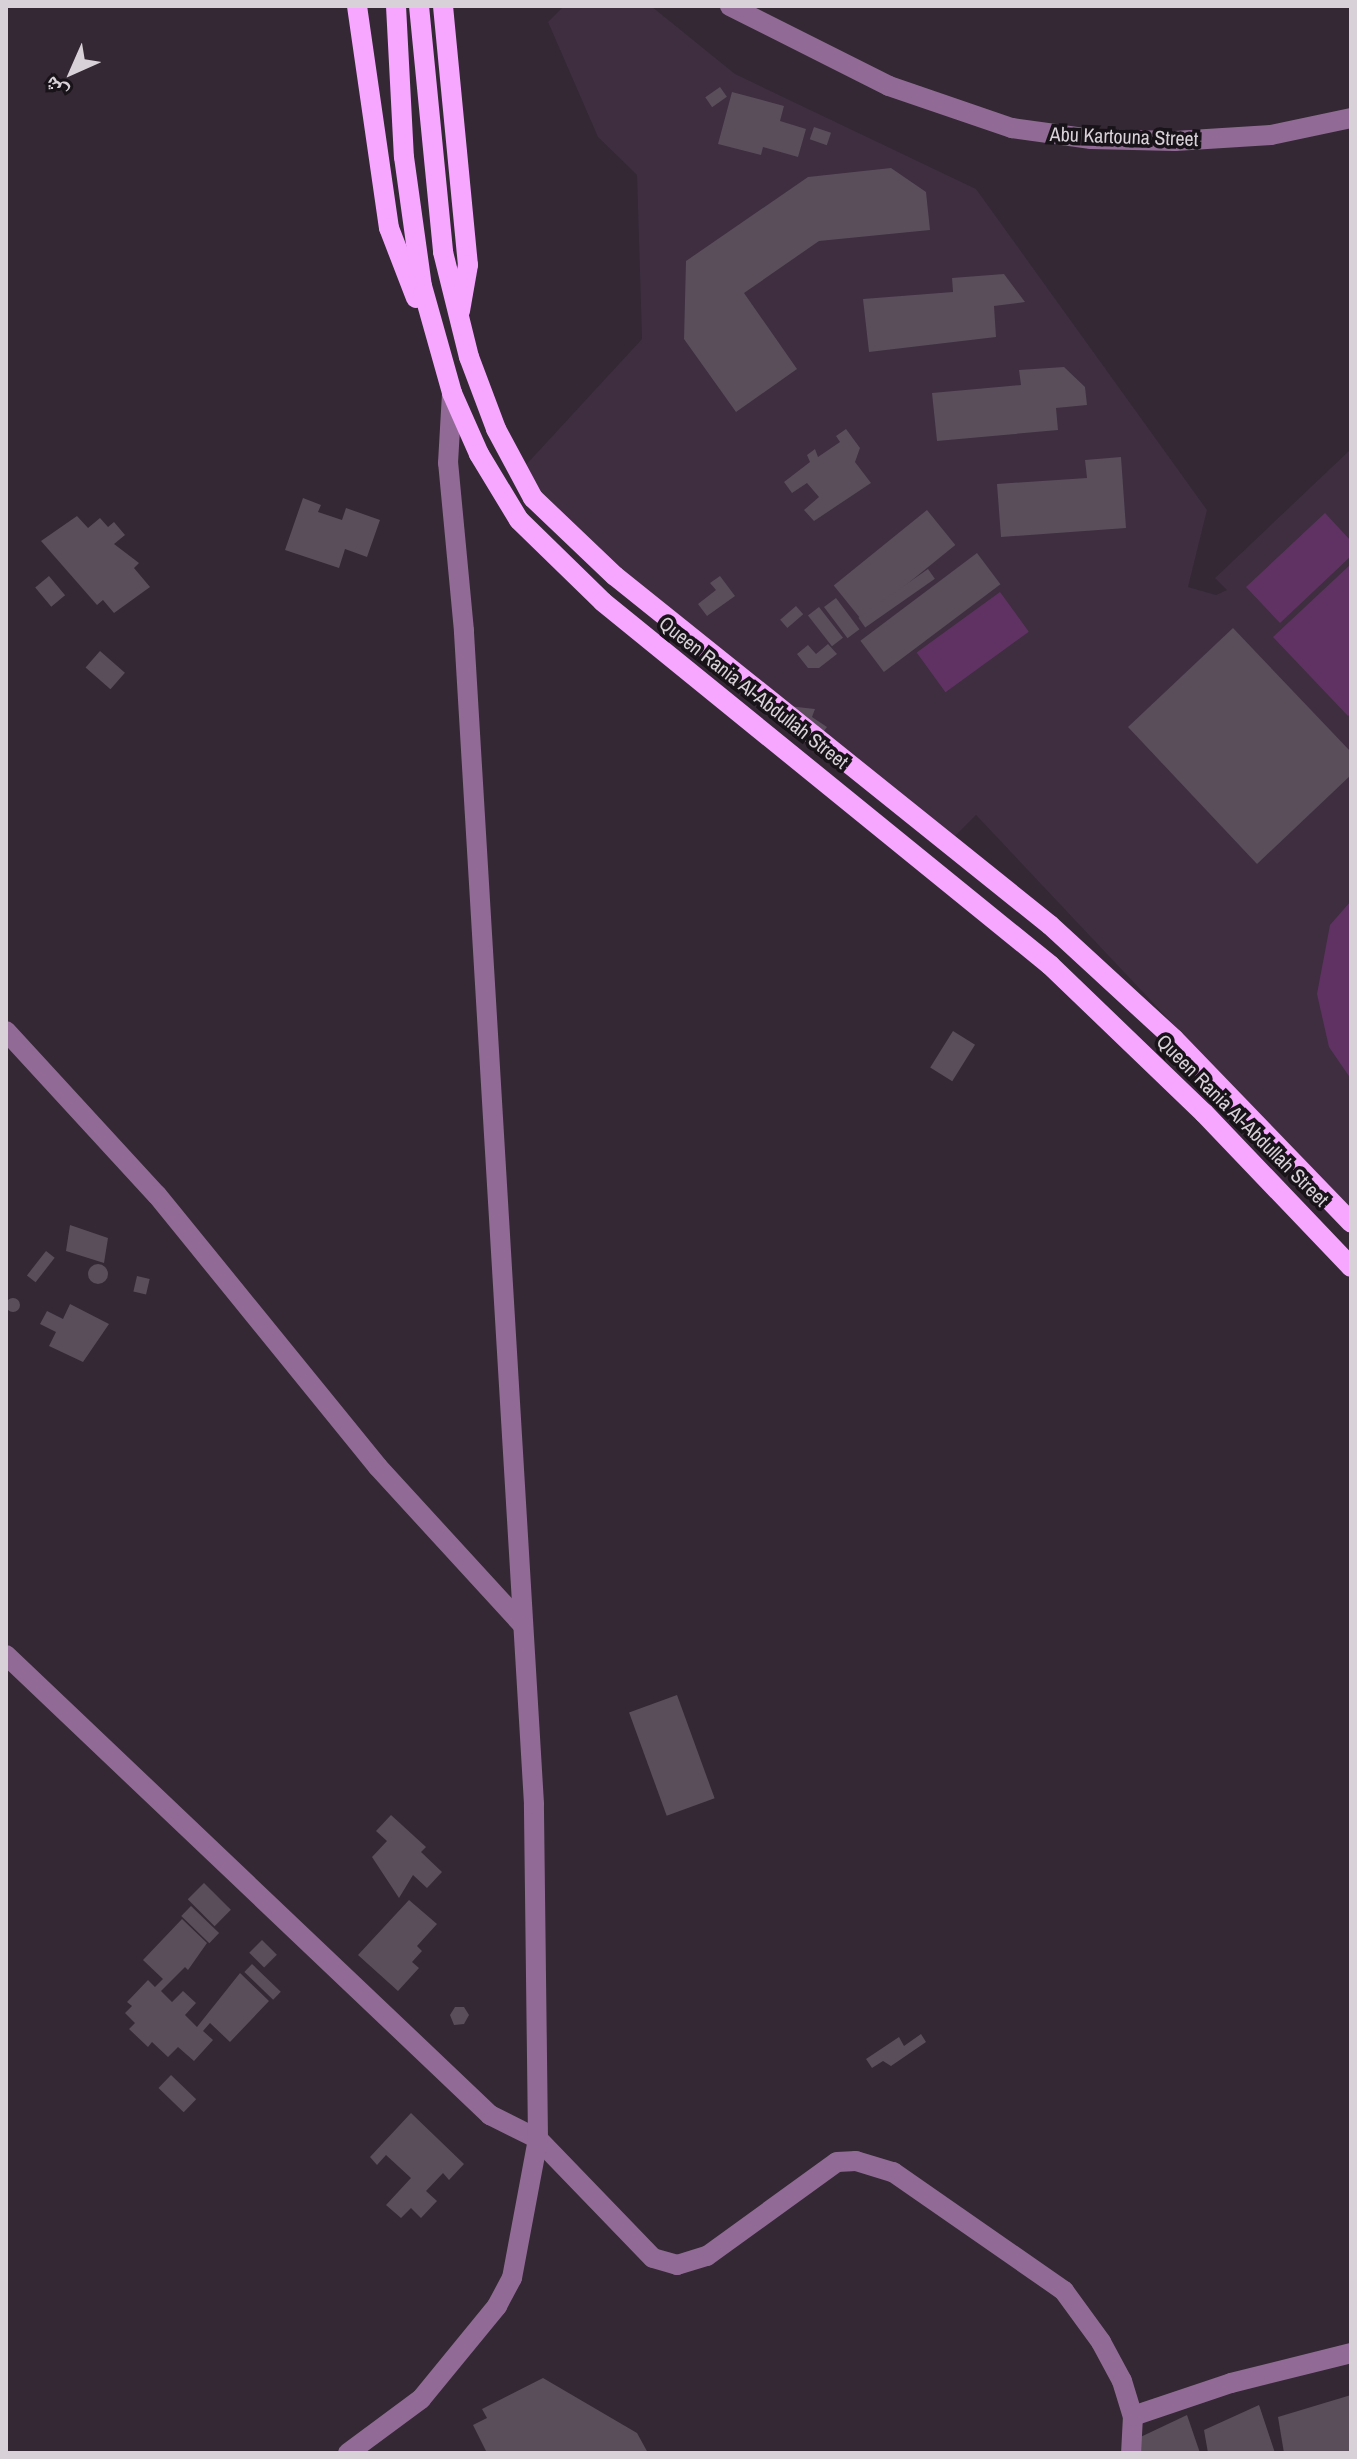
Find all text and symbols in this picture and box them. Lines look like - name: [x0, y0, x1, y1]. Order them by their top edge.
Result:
- north arrow: [32, 32, 112, 112]
- text: ش: [36, 70, 74, 108]
- street label: Abu Kartouna Street: [1049, 121, 1199, 151]
- street label: Queen Rania Al-Abdullah Street: [654, 610, 854, 774]
- street label: Queen Rania Al-Abdullah Street: [1152, 1029, 1334, 1211]

